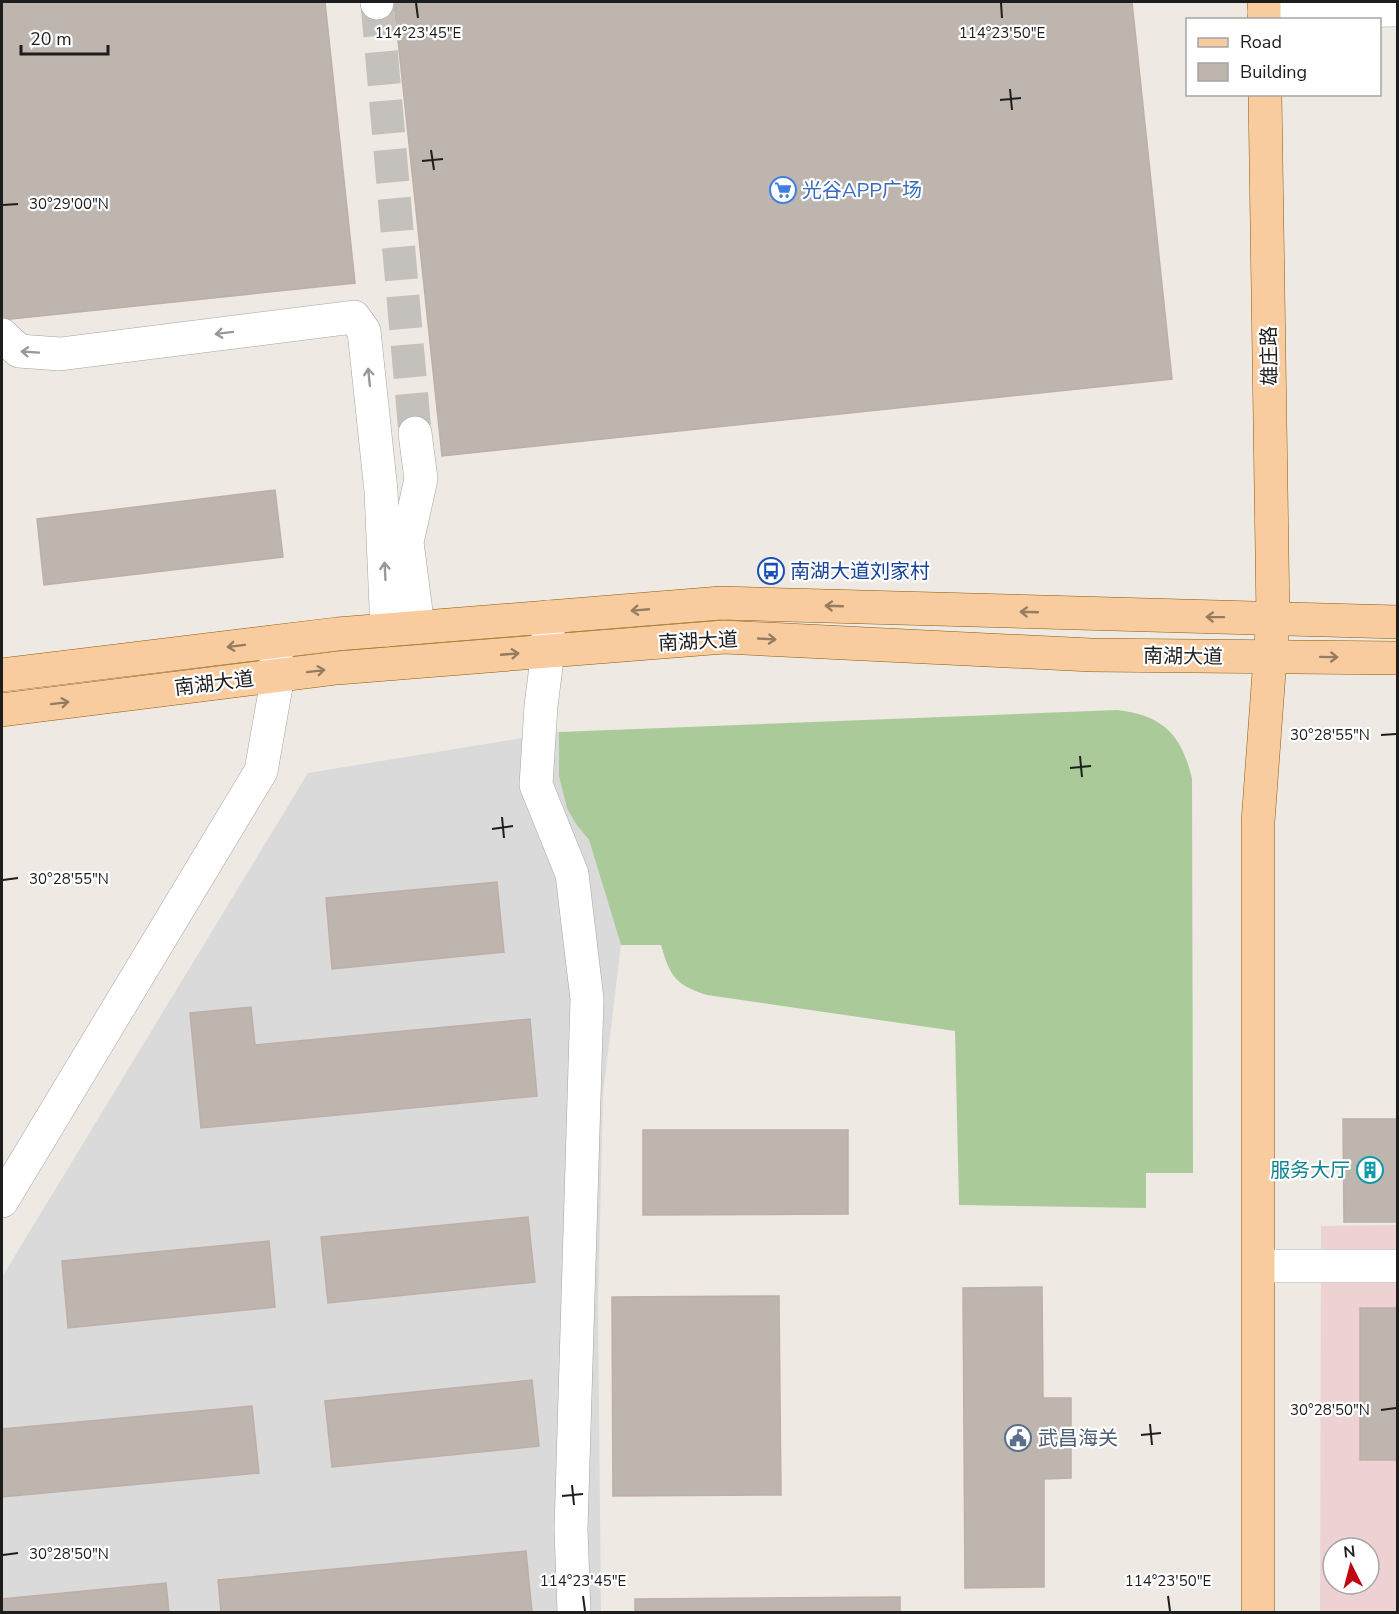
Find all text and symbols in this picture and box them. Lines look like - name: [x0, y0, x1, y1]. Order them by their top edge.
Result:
- scale bar: [21, 18, 108, 56]
- legend: [1186, 18, 1381, 96]
- text: 114°23'45"E: [375, 23, 461, 43]
- text: 114°23'50"E: [959, 23, 1045, 43]
- text: 20 m: [30, 27, 72, 51]
- text: Road: [1240, 30, 1282, 54]
- text: Building: [1240, 60, 1307, 84]
- supermarket icon: 光谷APP广场: [768, 175, 798, 205]
- place label: 光谷APP广场: [802, 177, 922, 204]
- text: 30°29'00"N: [29, 194, 109, 214]
- street label: 雄庄路: [1255, 326, 1284, 386]
- one-way arrow: [214, 328, 234, 339]
- one-way arrow: [21, 346, 41, 357]
- one-way arrow: [363, 368, 374, 388]
- bus stop icon: 南湖大道刘家村: [756, 556, 786, 586]
- place label: 南湖大道刘家村: [790, 558, 930, 585]
- one-way arrow: [379, 562, 390, 582]
- one-way arrow: [825, 601, 845, 612]
- one-way arrow: [630, 604, 650, 615]
- one-way arrow: [1020, 606, 1040, 618]
- one-way arrow: [1205, 611, 1225, 623]
- street label: 南湖大道: [657, 626, 739, 657]
- one-way arrow: [757, 634, 777, 645]
- one-way arrow: [227, 641, 247, 652]
- street label: 南湖大道: [1143, 642, 1223, 671]
- one-way arrow: [499, 648, 519, 659]
- one-way arrow: [1318, 651, 1338, 663]
- street label: 南湖大道: [173, 665, 255, 702]
- one-way arrow: [305, 665, 325, 676]
- one-way arrow: [49, 697, 69, 708]
- text: 30°28'55"N: [1290, 725, 1370, 745]
- text: 30°28'55"N: [29, 869, 109, 889]
- building icon: 服务大厅: [1355, 1155, 1385, 1185]
- place label: 服务大厅: [1270, 1157, 1350, 1184]
- text: 30°28'50"N: [1290, 1400, 1370, 1420]
- public building icon: 武昌海关: [1003, 1423, 1033, 1453]
- place label: 武昌海关: [1038, 1425, 1118, 1452]
- north arrow: [1321, 1536, 1381, 1596]
- text: N: [1342, 1541, 1357, 1564]
- text: 30°28'50"N: [29, 1544, 109, 1564]
- text: 114°23'45"E: [540, 1571, 626, 1591]
- text: 114°23'50"E: [1125, 1571, 1211, 1591]

